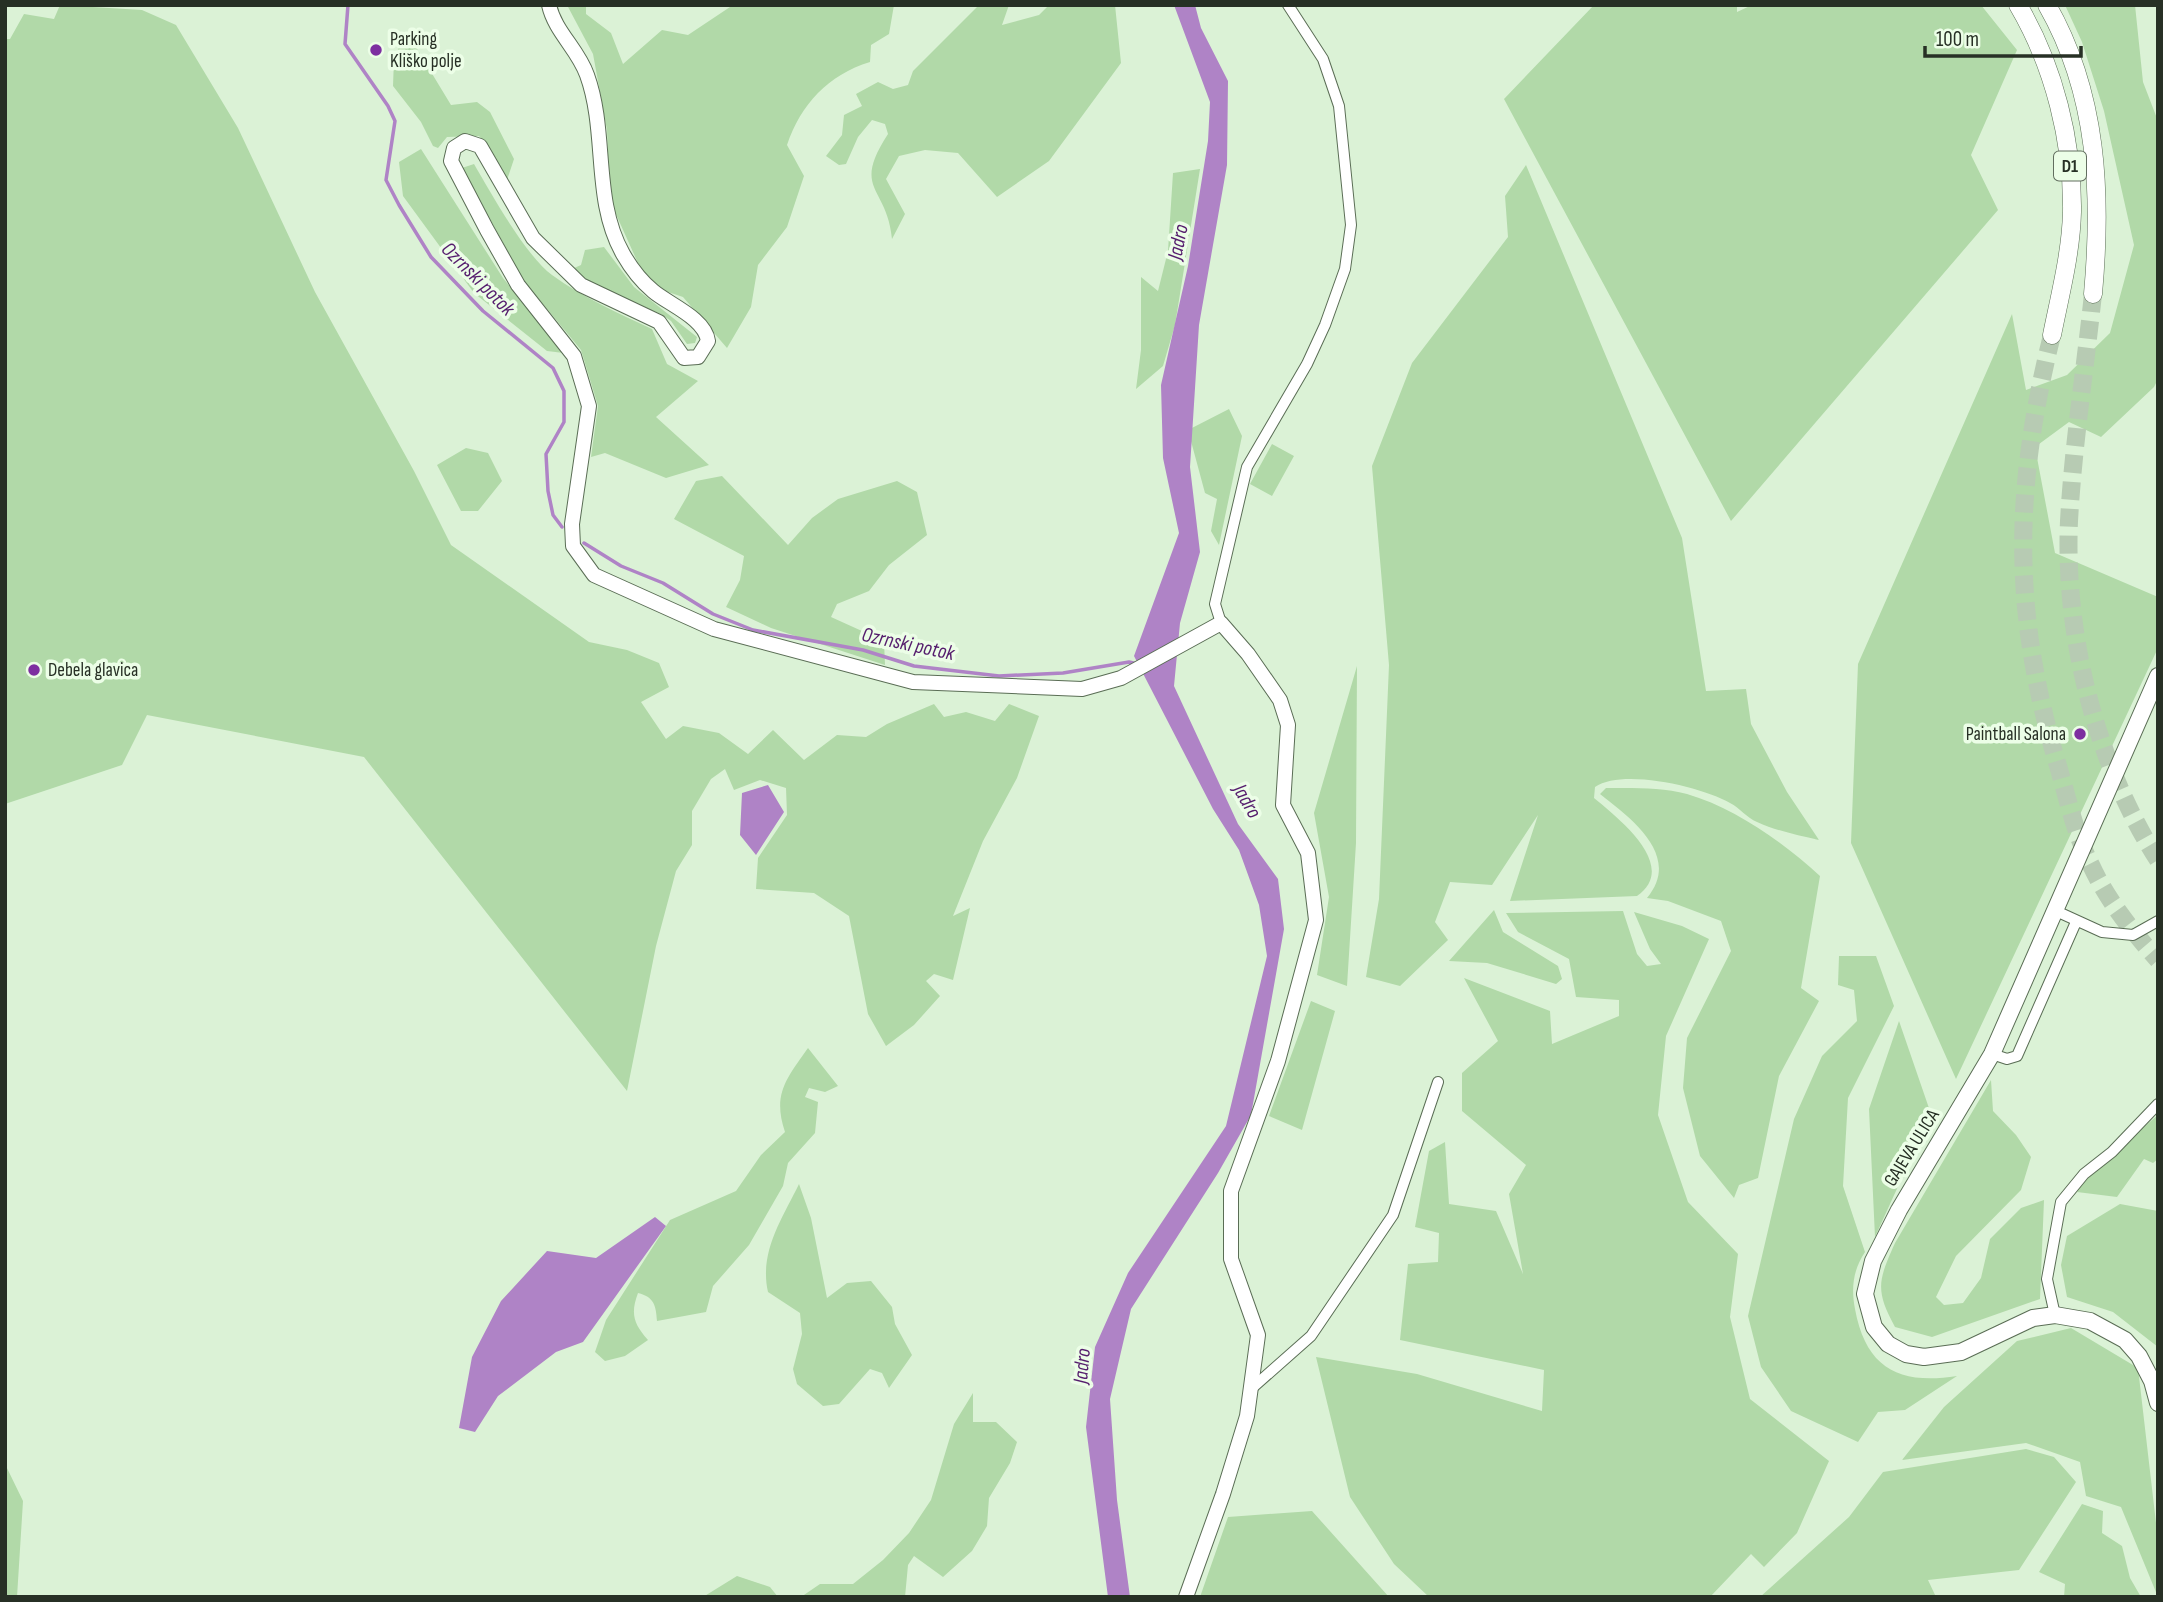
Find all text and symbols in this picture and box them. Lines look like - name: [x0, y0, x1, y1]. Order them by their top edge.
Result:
- scale bar: [1925, 14, 2081, 58]
- text: 100 m: [1936, 27, 1979, 52]
- place label: Parking Kliško polje: [390, 28, 462, 73]
- marker: Parking Kliško polje: [368, 42, 384, 58]
- road number: D1: [2054, 152, 2086, 181]
- water label: Jadro: [1162, 222, 1194, 264]
- water label: Ozrnski potok: [436, 237, 521, 322]
- water label: Ozrnski potok: [859, 622, 958, 666]
- place label: Debela glavica: [48, 659, 138, 682]
- marker: Debela glavica: [26, 662, 42, 678]
- place label: Paintball Salona: [1966, 723, 2066, 746]
- marker: Paintball Salona: [2072, 726, 2088, 742]
- water label: Jadro: [1226, 778, 1267, 823]
- street label: GAJEVA ULICA: [1879, 1105, 1945, 1191]
- water label: Jadro: [1068, 1347, 1096, 1387]

